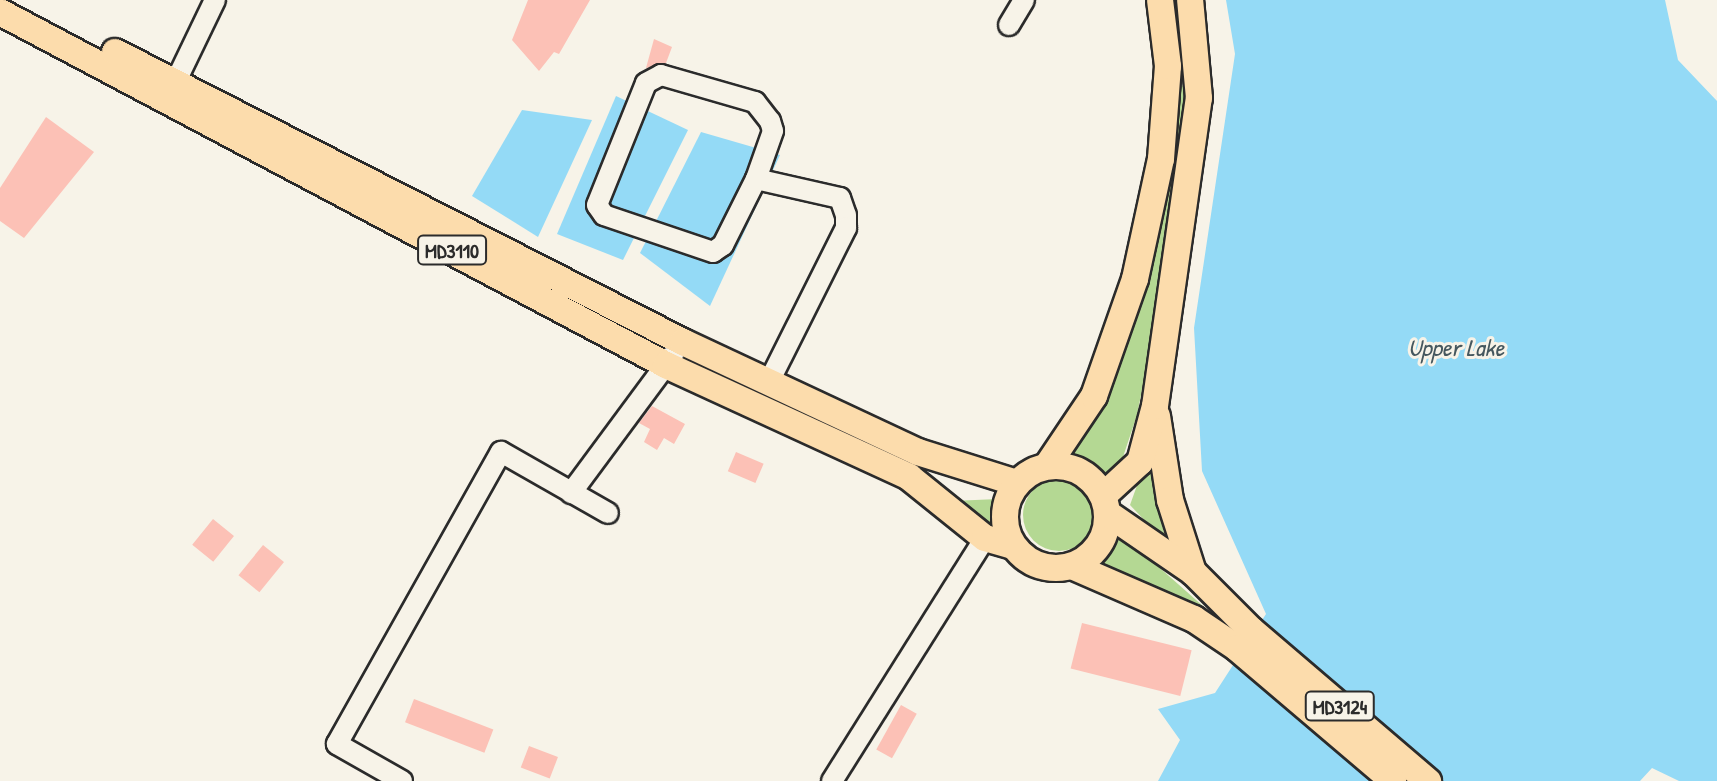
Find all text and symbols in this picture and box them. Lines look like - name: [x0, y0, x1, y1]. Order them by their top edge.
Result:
- road number: MD3110: [416, 234, 488, 266]
- water label: Upper Lake: [1408, 334, 1504, 362]
- road number: MD3124: [1304, 690, 1376, 722]

